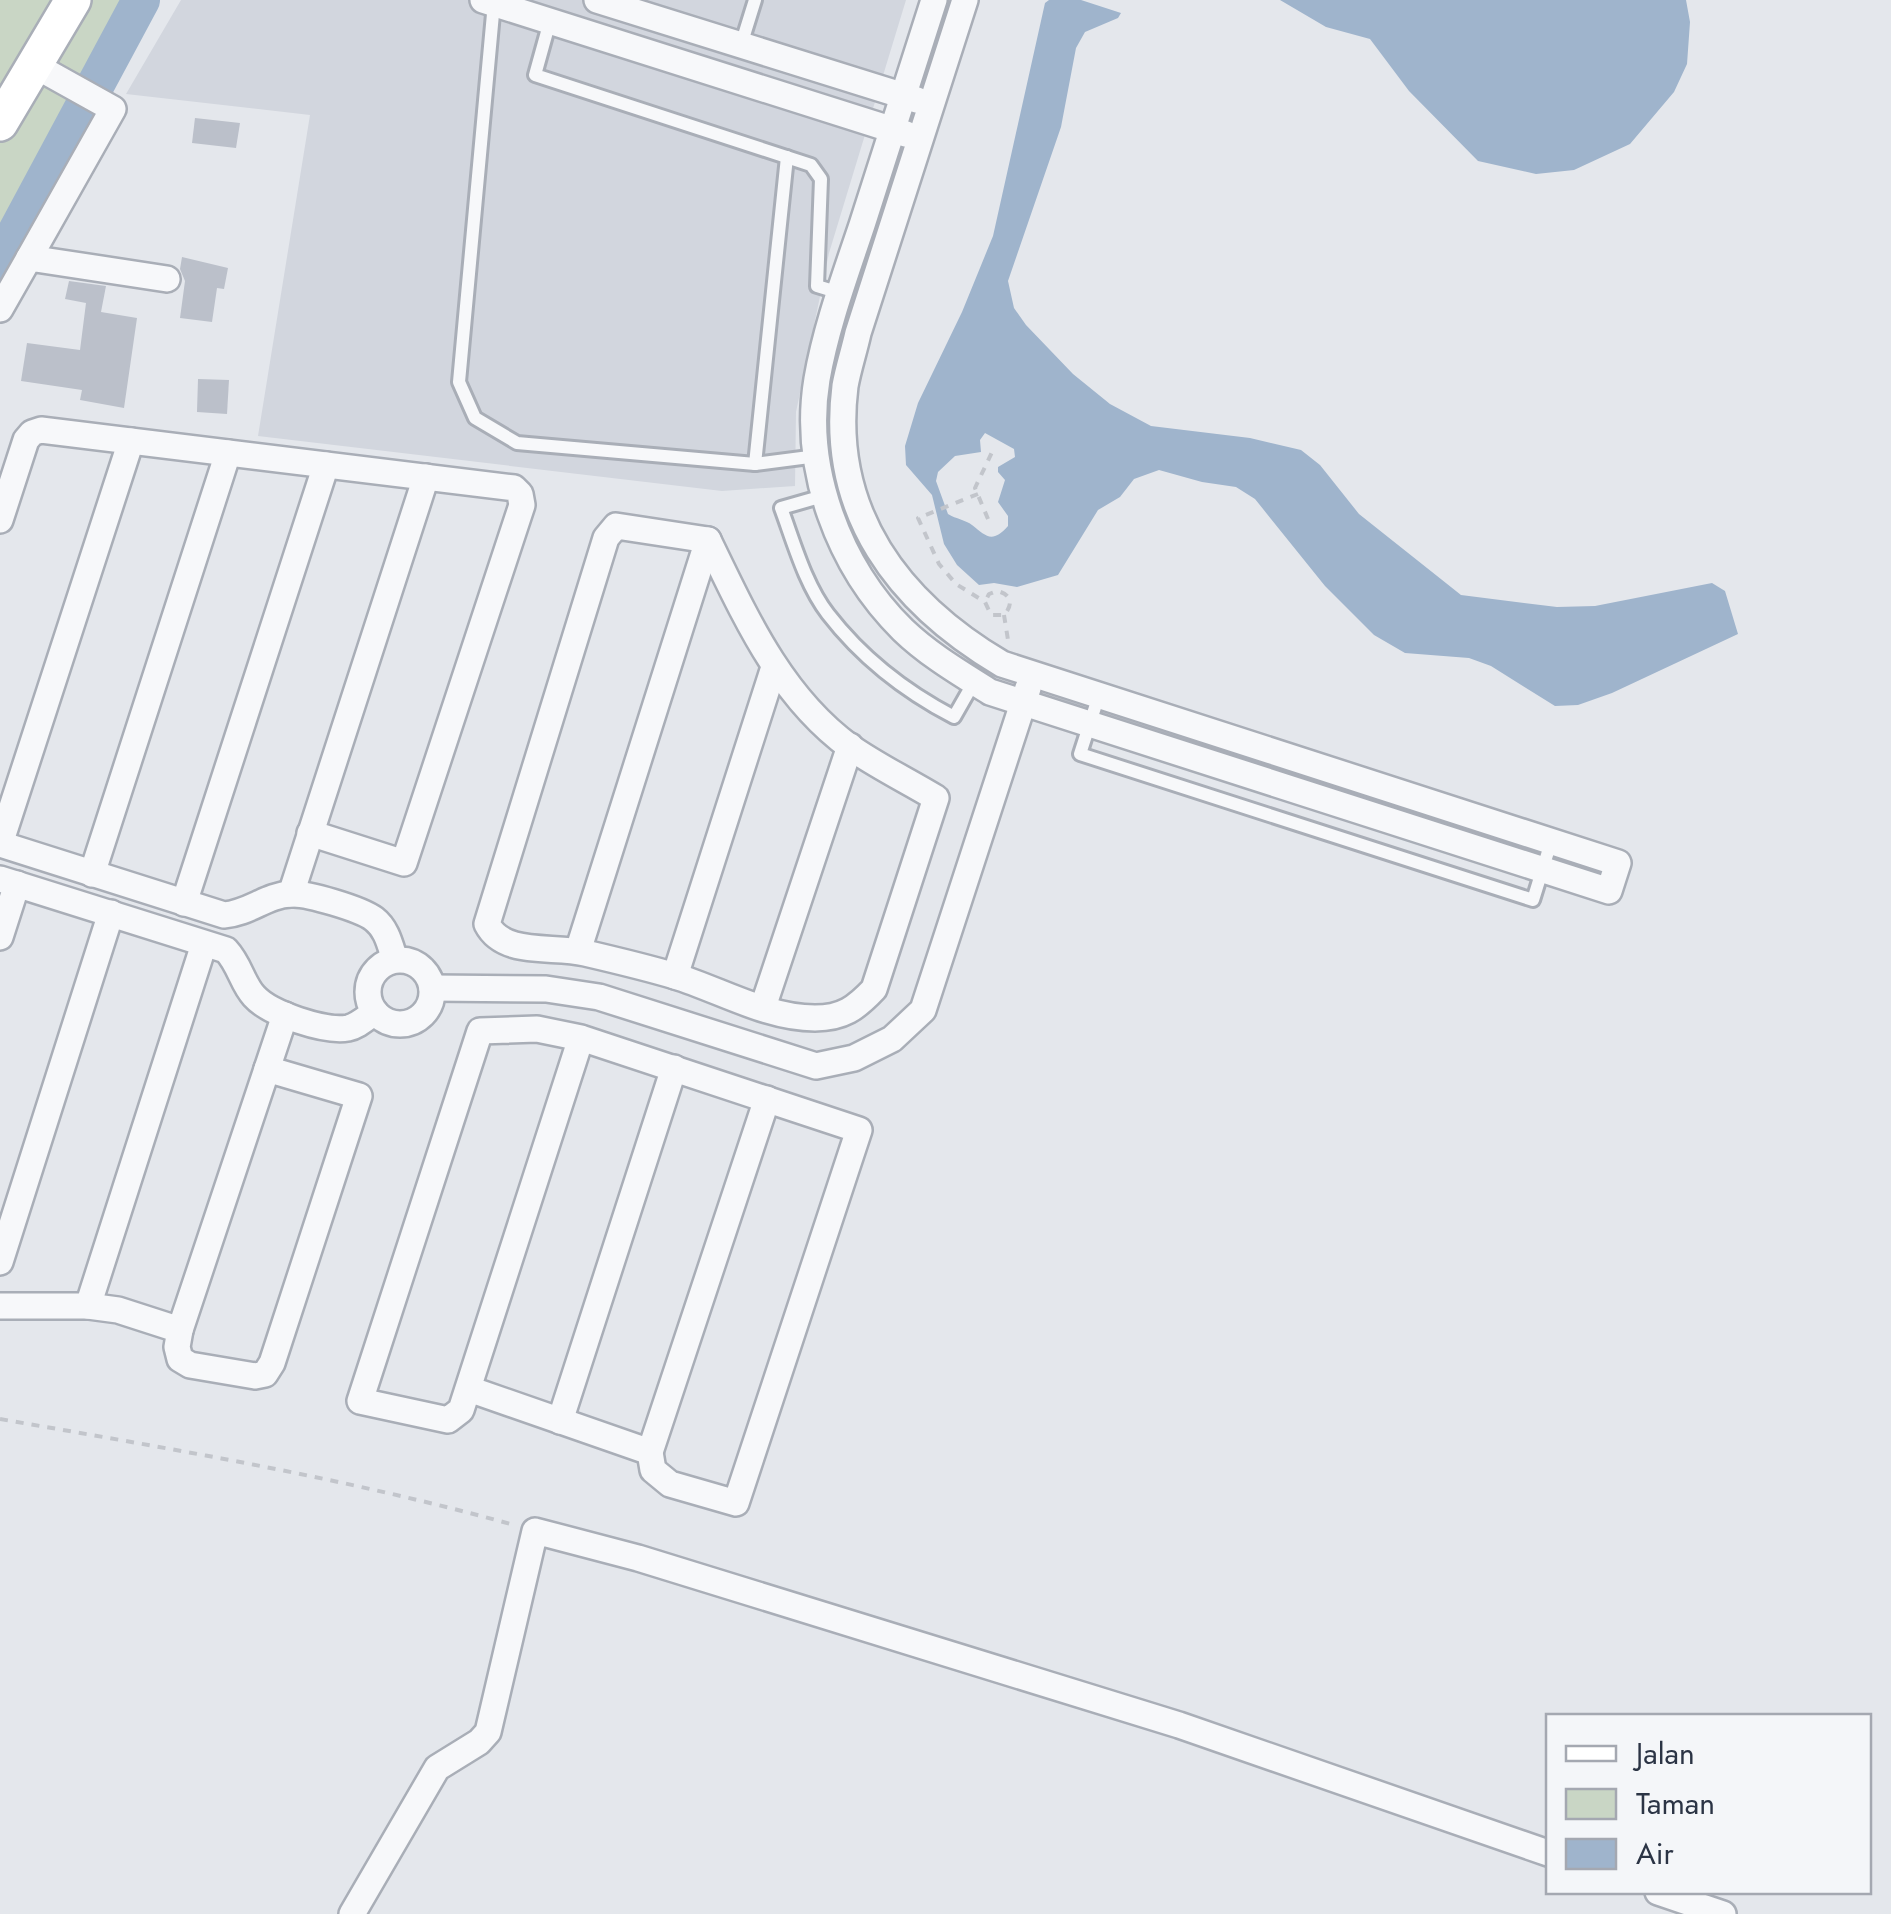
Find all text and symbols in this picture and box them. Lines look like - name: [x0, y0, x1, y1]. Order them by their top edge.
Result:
- legend: [1546, 1714, 1871, 1894]
- text: Jalan: [1632, 1732, 1695, 1775]
- text: Taman: [1636, 1782, 1715, 1825]
- text: Air: [1636, 1832, 1675, 1875]

